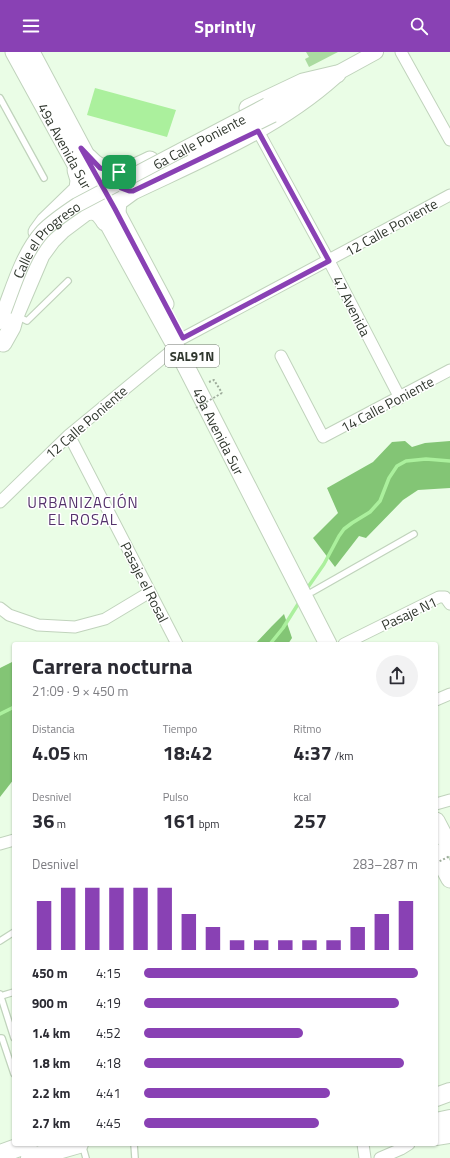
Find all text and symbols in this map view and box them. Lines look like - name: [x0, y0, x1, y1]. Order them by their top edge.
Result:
- text: Sprintly: [194, 13, 256, 40]
- icon: menu: [20, 15, 42, 37]
- icon: search: [408, 15, 430, 37]
- street label: 49a Avenida Sur: [33, 99, 98, 193]
- street label: 6a Calle Poniente: [149, 108, 249, 174]
- pin: [102, 155, 136, 189]
- icon: arrive: [108, 161, 130, 183]
- street label: 12 Calle Poniente: [341, 193, 441, 261]
- street label: Calle el Progreso: [7, 195, 84, 281]
- street label: 47 Avenida: [328, 272, 376, 340]
- road number: SAL91N: [165, 345, 219, 367]
- street label: 14 Calle Poniente: [337, 371, 437, 437]
- street label: 12 Calle Poniente: [40, 380, 132, 464]
- street label: 49a Avenida Sur: [188, 384, 250, 479]
- district label: URBANIZACIÓN EL ROSAL: [27, 491, 139, 531]
- street label: Pasaje el Rosal: [116, 538, 174, 626]
- street label: Pasaje N1: [378, 591, 440, 635]
- text: Carrera nocturna: [32, 649, 193, 683]
- button: share: [376, 655, 418, 697]
- text: 21:09 · 9 × 450 m: [32, 681, 128, 701]
- text: Distancia: [32, 721, 75, 737]
- text: Tiempo: [163, 721, 197, 737]
- text: Ritmo: [293, 721, 321, 737]
- text: 4.05: [32, 737, 71, 768]
- text: 18:42: [163, 737, 213, 768]
- text: 4:37: [293, 737, 332, 768]
- text: km: [71, 748, 88, 764]
- text: /km: [332, 748, 353, 764]
- text: Desnivel: [32, 789, 71, 805]
- text: Pulso: [163, 789, 188, 805]
- text: kcal: [293, 789, 311, 805]
- text: 36: [32, 805, 54, 836]
- text: 161: [163, 805, 196, 836]
- text: 257: [293, 805, 327, 836]
- text: m: [54, 816, 66, 832]
- text: bpm: [196, 816, 219, 832]
- text: Desnivel: [32, 854, 79, 874]
- text: 283–287 m: [352, 854, 418, 874]
- text: 450 m: [32, 963, 68, 983]
- text: 4:15: [96, 963, 121, 983]
- text: 900 m: [32, 993, 68, 1013]
- text: 4:19: [96, 993, 121, 1013]
- text: 1.4 km: [32, 1023, 70, 1043]
- text: 4:52: [96, 1023, 121, 1043]
- text: 1.8 km: [32, 1053, 70, 1073]
- text: 4:18: [96, 1053, 121, 1073]
- text: 2.2 km: [32, 1083, 70, 1103]
- text: 4:41: [96, 1083, 121, 1103]
- text: 2.7 km: [32, 1113, 70, 1133]
- text: 4:45: [96, 1113, 121, 1133]

